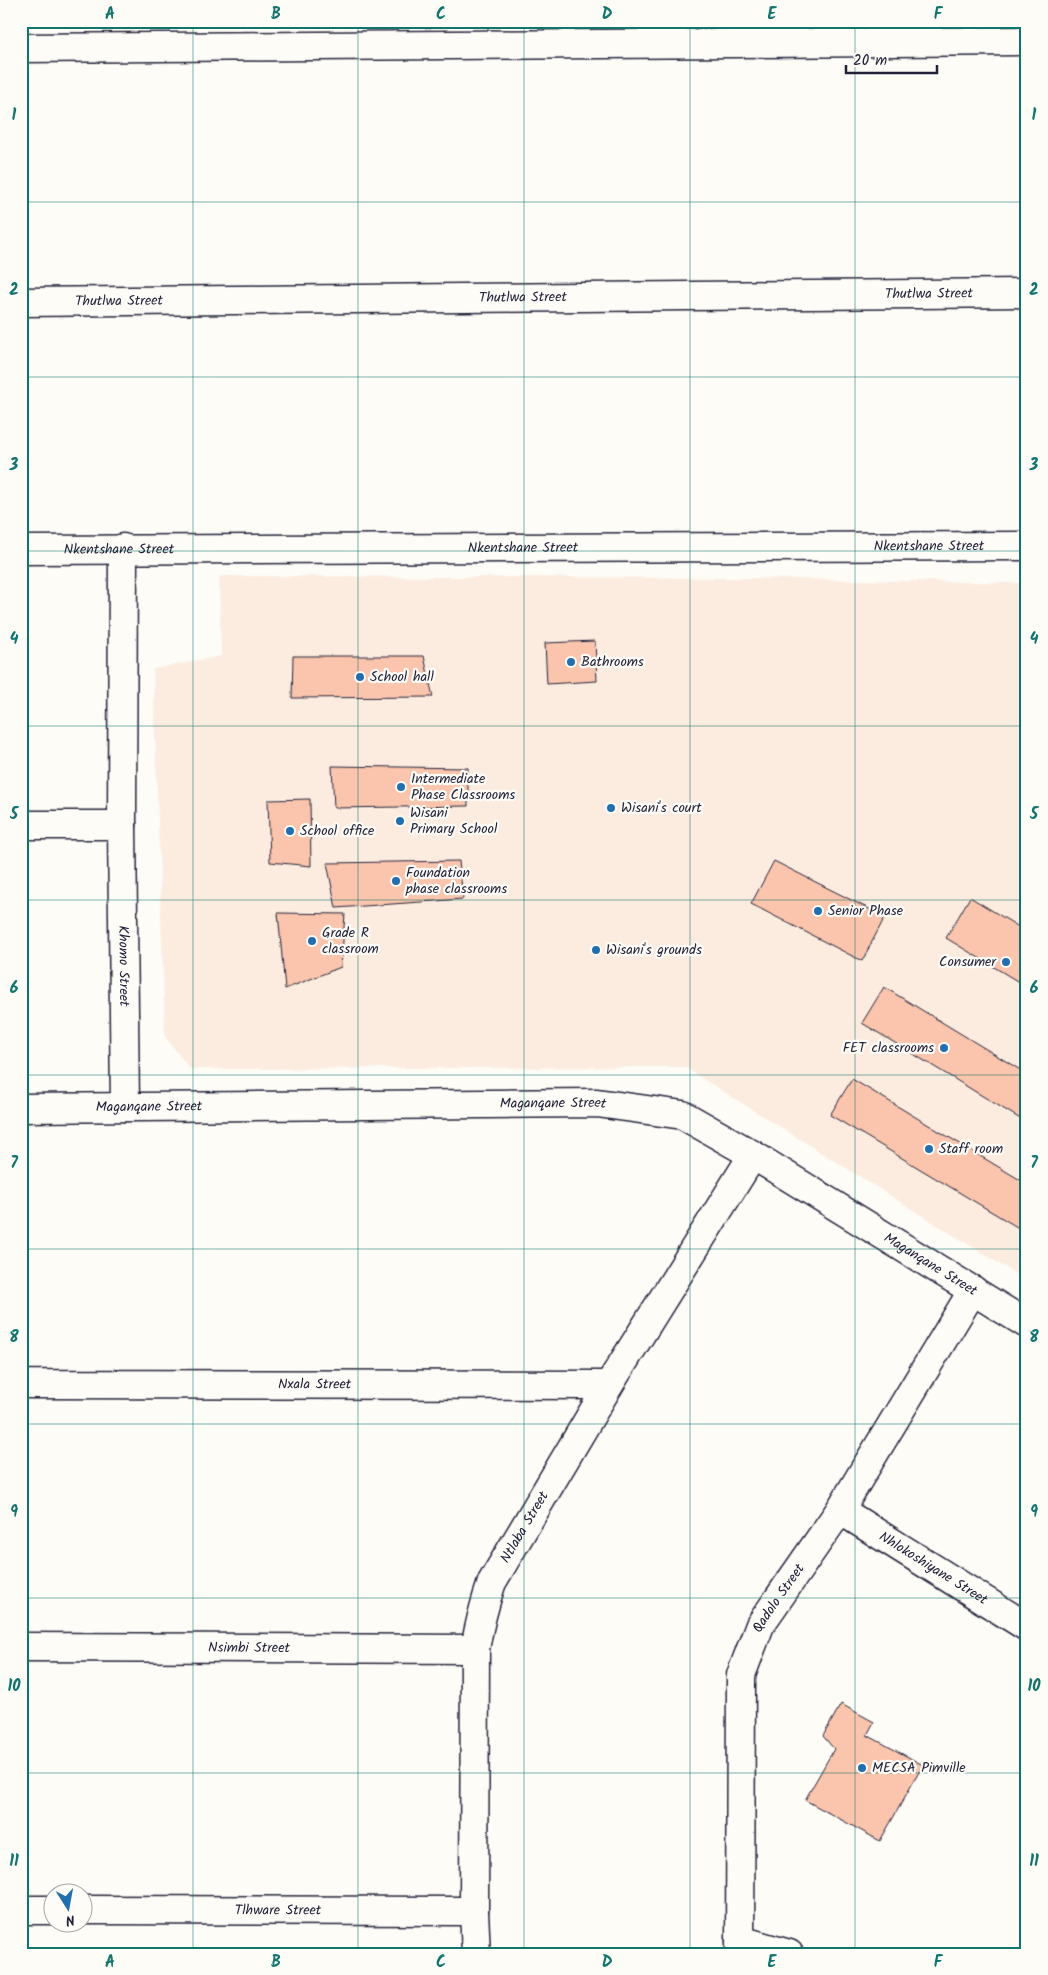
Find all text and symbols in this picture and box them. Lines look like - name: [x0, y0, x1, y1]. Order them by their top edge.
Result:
- text: A: [105, 2, 115, 27]
- text: B: [271, 2, 281, 27]
- text: C: [436, 2, 446, 27]
- text: D: [602, 2, 613, 27]
- text: E: [768, 2, 778, 27]
- text: F: [934, 2, 944, 27]
- scale bar: [846, 42, 937, 74]
- text: 20 m: [853, 49, 887, 73]
- text: 1: [12, 103, 17, 128]
- text: 1: [1032, 103, 1037, 128]
- text: 2: [9, 278, 19, 303]
- text: 2: [1029, 278, 1039, 303]
- street label: Thutlwa Street: [885, 282, 974, 305]
- street label: Thutlwa Street: [479, 286, 568, 309]
- street label: Thutlwa Street: [75, 290, 164, 313]
- text: 3: [9, 453, 19, 478]
- text: 3: [1029, 453, 1039, 478]
- street label: Nkentshane Street: [874, 535, 985, 558]
- street label: Nkentshane Street: [468, 537, 579, 559]
- street label: Nkentshane Street: [64, 538, 175, 561]
- text: 4: [10, 627, 19, 652]
- text: 4: [1030, 627, 1039, 652]
- place label: Bathrooms: [581, 651, 644, 673]
- marker: Bathrooms: [565, 656, 577, 668]
- place label: School hall: [370, 666, 434, 688]
- marker: School hall: [354, 671, 366, 683]
- place label: Intermediate Phase Classrooms: [411, 768, 515, 806]
- marker: Intermediate Phase Classrooms: [395, 781, 407, 793]
- place label: Wisani's court: [621, 797, 702, 819]
- text: 5: [9, 802, 20, 827]
- place label: Wisani Primary School: [410, 802, 498, 840]
- marker: Wisani's court: [605, 802, 617, 814]
- text: 5: [1029, 802, 1040, 827]
- marker: Wisani Primary School: [394, 815, 406, 827]
- place label: School office: [300, 820, 375, 842]
- marker: School office: [284, 825, 296, 837]
- place label: Foundation phase classrooms: [405, 862, 507, 900]
- marker: Foundation phase classrooms: [390, 875, 402, 887]
- place label: Senior Phase: [828, 900, 904, 922]
- marker: Senior Phase: [812, 905, 824, 917]
- place label: Grade R classroom: [322, 922, 379, 960]
- street label: Khomo Street: [112, 925, 135, 1007]
- marker: Grade R classroom: [306, 935, 318, 947]
- place label: Wisani's grounds: [606, 939, 702, 961]
- marker: Wisani's grounds: [590, 944, 602, 956]
- place label: Consumer: [939, 951, 997, 973]
- marker: Consumer: [1000, 956, 1012, 968]
- text: 6: [10, 976, 19, 1001]
- text: 6: [1030, 976, 1039, 1001]
- place label: FET classrooms: [843, 1037, 934, 1059]
- marker: FET classrooms: [938, 1042, 950, 1054]
- street label: Maganqane Street: [500, 1092, 608, 1115]
- street label: Maganqane Street: [96, 1095, 203, 1118]
- place label: Staff room: [939, 1138, 1003, 1160]
- marker: Staff room: [923, 1143, 935, 1155]
- text: 7: [10, 1151, 18, 1176]
- text: 7: [1030, 1151, 1038, 1176]
- street label: Maganqane Street: [879, 1227, 982, 1302]
- text: 8: [9, 1325, 19, 1350]
- text: 8: [1029, 1325, 1039, 1350]
- street label: Nxala Street: [278, 1373, 352, 1396]
- street label: Ntlaba Street: [495, 1487, 555, 1567]
- text: 9: [10, 1500, 18, 1525]
- text: 9: [1030, 1500, 1038, 1525]
- street label: Nhlokoshiyane Street: [875, 1526, 992, 1611]
- street label: Qadolo Street: [747, 1559, 811, 1636]
- street label: Nsimbi Street: [208, 1637, 291, 1659]
- text: 10: [7, 1674, 21, 1699]
- text: 10: [1027, 1674, 1041, 1699]
- place label: MECSA Pimville: [872, 1757, 966, 1779]
- marker: MECSA Pimville: [856, 1762, 868, 1774]
- text: 11: [9, 1849, 19, 1874]
- text: 11: [1029, 1849, 1039, 1874]
- north arrow: [42, 1882, 92, 1932]
- street label: Tlhware Street: [235, 1899, 322, 1922]
- text: N: [64, 1908, 77, 1931]
- text: A: [105, 1950, 115, 1975]
- text: B: [271, 1950, 281, 1975]
- text: C: [436, 1950, 446, 1975]
- text: D: [602, 1950, 613, 1975]
- text: E: [768, 1950, 778, 1975]
- text: F: [934, 1950, 944, 1975]

